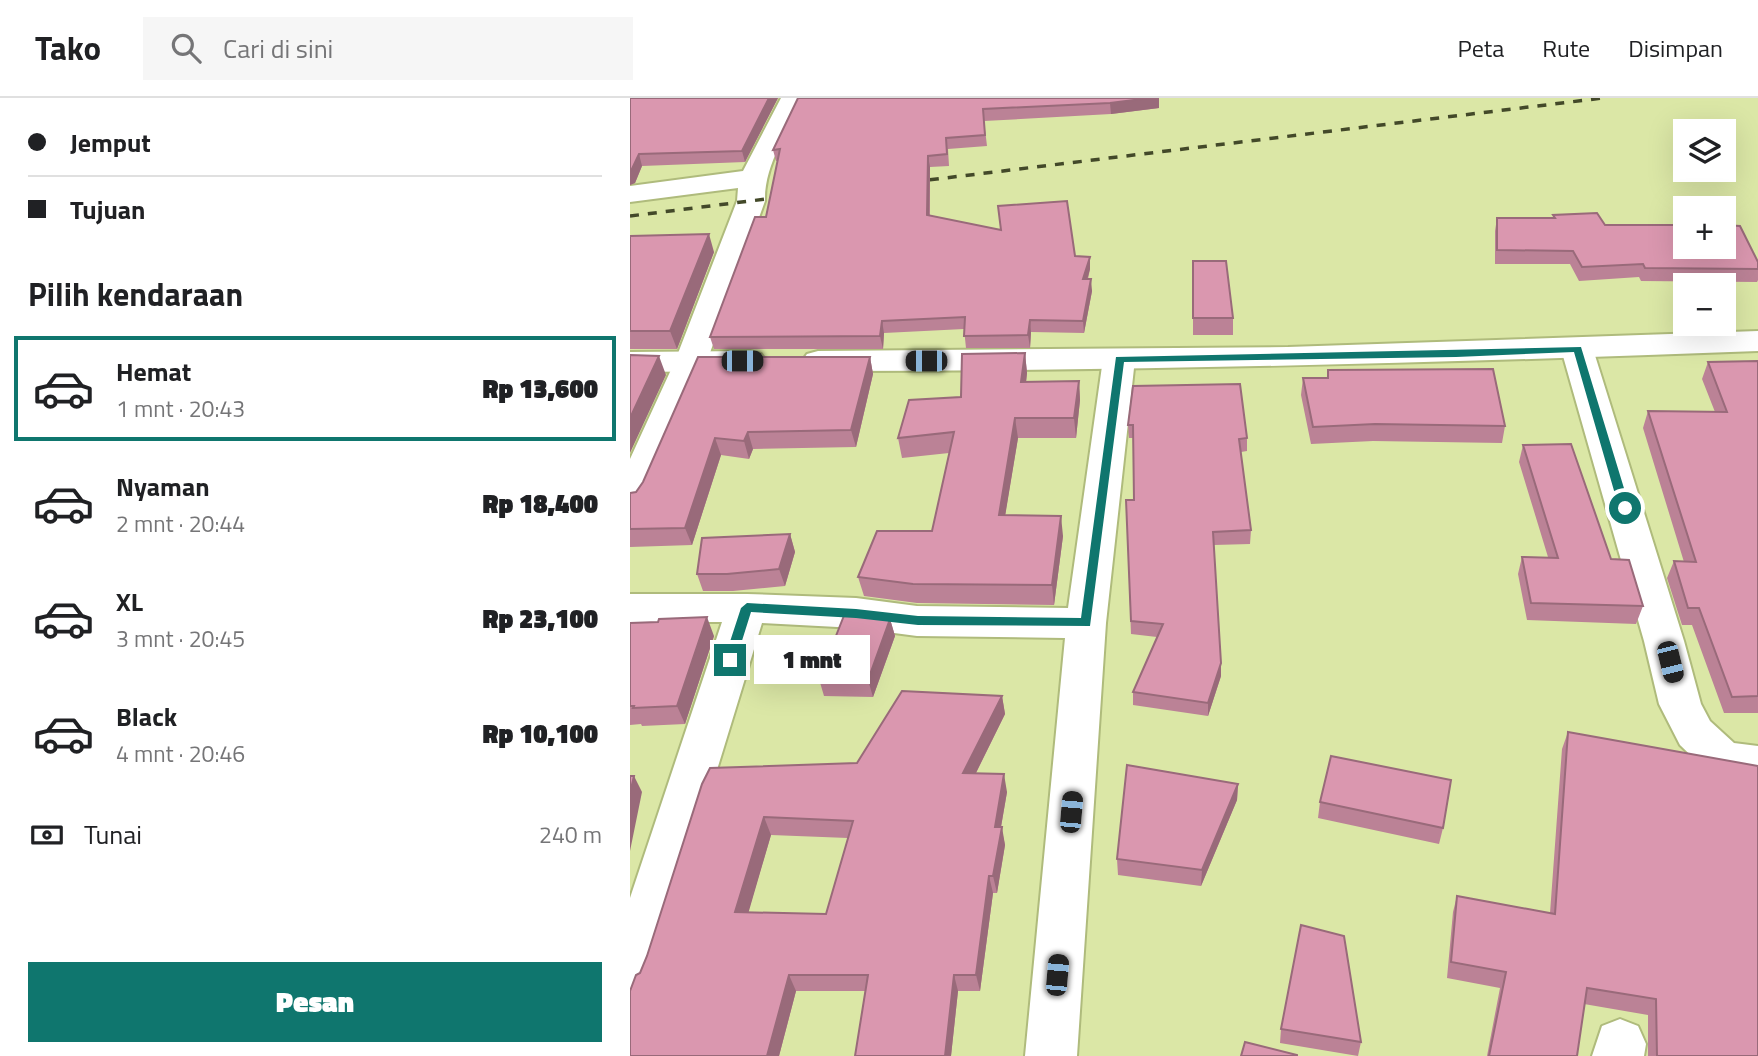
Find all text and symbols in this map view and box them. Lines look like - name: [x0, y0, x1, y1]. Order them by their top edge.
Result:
- search box: [143, 17, 633, 80]
- text: Tako: [35, 23, 101, 73]
- icon: search: [167, 29, 205, 67]
- text: Cari di sini: [223, 29, 333, 68]
- text: Peta: [1458, 30, 1504, 66]
- text: Rute: [1542, 30, 1590, 66]
- text: Disimpan: [1628, 30, 1723, 66]
- map controls: [1673, 119, 1736, 336]
- button: layers: [1673, 119, 1736, 182]
- text: Jemput: [70, 123, 151, 162]
- text: Tujuan: [70, 190, 145, 229]
- button: +: [1673, 196, 1736, 259]
- text: Pilih kendaraan: [28, 270, 243, 318]
- button: −: [1673, 273, 1736, 336]
- car: [722, 351, 764, 372]
- car: [906, 351, 948, 372]
- text: Hemat: [116, 352, 191, 391]
- icon: car: [32, 357, 95, 420]
- text: Rp 13,600: [483, 369, 598, 408]
- text: 1 mnt · 20:43: [116, 391, 245, 426]
- text: Nyaman: [116, 467, 210, 506]
- icon: car: [32, 472, 95, 535]
- text: Rp 18,400: [483, 484, 598, 523]
- route start: [1609, 492, 1641, 524]
- text: 2 mnt · 20:44: [116, 506, 245, 541]
- text: XL: [116, 582, 143, 621]
- icon: car: [32, 587, 95, 650]
- text: Rp 23,100: [483, 599, 598, 638]
- text: 3 mnt · 20:45: [116, 621, 245, 656]
- callout: 1 mnt: [754, 636, 870, 684]
- car: [1655, 639, 1686, 685]
- text: 1 mnt: [782, 642, 842, 677]
- route end: [714, 644, 746, 676]
- text: Black: [116, 697, 177, 736]
- icon: car: [32, 702, 95, 765]
- text: Rp 10,100: [483, 714, 598, 753]
- text: 4 mnt · 20:46: [116, 736, 245, 771]
- car: [1059, 790, 1084, 834]
- text: Tunai: [84, 815, 142, 854]
- icon: cash: [28, 816, 66, 854]
- text: 240 m: [539, 817, 602, 852]
- car: [1045, 953, 1070, 997]
- button: Pesan: [28, 962, 602, 1042]

